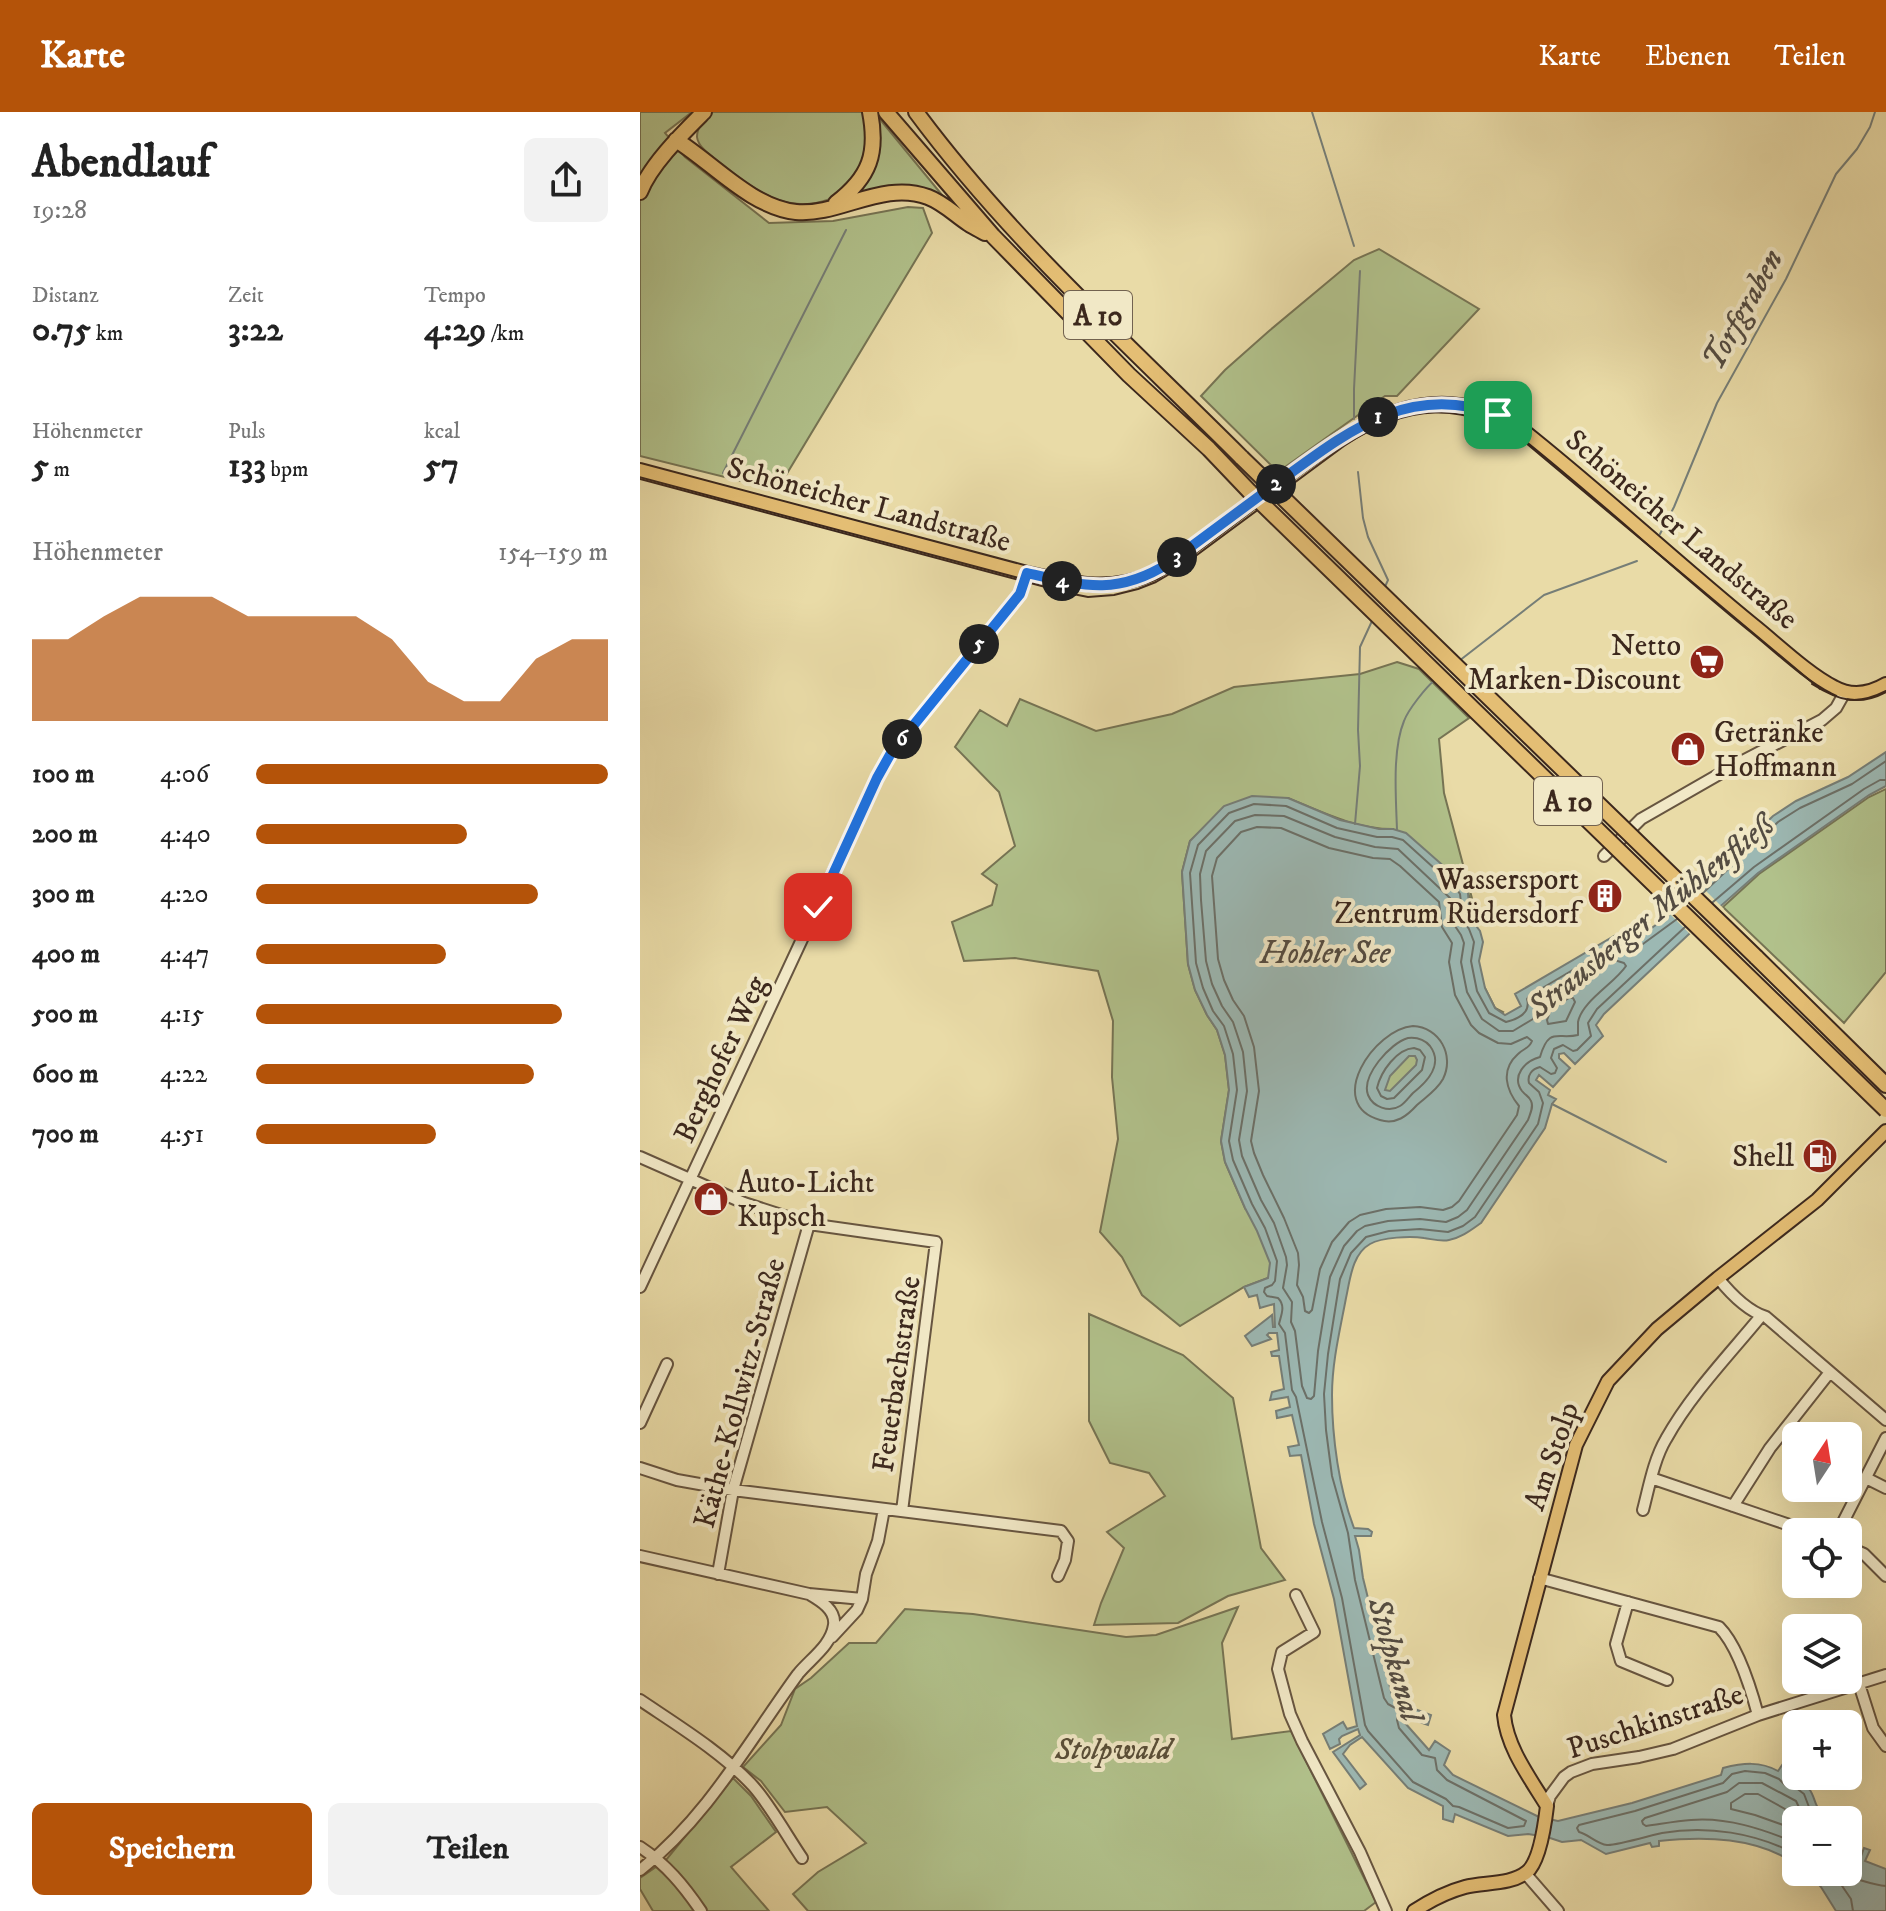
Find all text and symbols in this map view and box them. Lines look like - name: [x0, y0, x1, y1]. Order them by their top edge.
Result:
- text: Karte: [40, 32, 125, 80]
- text: Karte: [1538, 39, 1601, 74]
- text: Ebenen: [1645, 39, 1730, 74]
- text: Teilen: [1774, 39, 1846, 74]
- text: Abendlauf: [32, 136, 211, 191]
- button: share: [524, 138, 608, 222]
- text: 19:28: [32, 194, 87, 227]
- water label: Torfgraben: [1694, 243, 1793, 377]
- text: Distanz: [32, 282, 99, 309]
- text: Zeit: [228, 282, 264, 309]
- text: Tempo: [424, 282, 486, 309]
- road number: A 10: [1064, 291, 1132, 339]
- text: 0.75: [32, 309, 91, 351]
- text: 3:22: [228, 309, 283, 351]
- text: 4:29: [424, 309, 486, 351]
- text: km: [91, 320, 123, 347]
- text: /km: [486, 320, 524, 347]
- pin: [1464, 381, 1532, 449]
- icon: arrive: [1476, 393, 1520, 437]
- pin: 1: [1358, 397, 1398, 437]
- text: 1: [1374, 403, 1382, 430]
- text: Höhenmeter: [32, 418, 143, 445]
- text: Puls: [228, 418, 265, 445]
- text: kcal: [424, 418, 460, 445]
- street label: Schöneicher Landstraße: [1557, 422, 1805, 638]
- text: 5: [32, 445, 49, 487]
- text: 133: [228, 445, 266, 487]
- text: 57: [424, 445, 459, 487]
- street label: Schöneicher Landstraße: [723, 450, 1015, 561]
- text: m: [49, 456, 70, 483]
- text: bpm: [266, 456, 308, 483]
- pin: 2: [1256, 464, 1296, 504]
- text: 2: [1271, 470, 1281, 497]
- text: Höhenmeter: [32, 536, 163, 569]
- text: 154–159 m: [498, 536, 608, 569]
- pin: 3: [1157, 537, 1197, 577]
- text: 3: [1173, 543, 1181, 570]
- pin: 4: [1042, 561, 1082, 601]
- text: 4: [1056, 567, 1068, 594]
- pin: 5: [959, 624, 999, 664]
- place label: Netto Marken-Discount: [1468, 628, 1681, 699]
- text: 5: [974, 630, 984, 657]
- supermarket icon: Netto Marken-Discount: [1688, 643, 1726, 681]
- place label: Getränke Hoffmann: [1714, 715, 1837, 786]
- pin: 6: [882, 719, 922, 759]
- text: 6: [896, 725, 908, 752]
- shop icon: Getränke Hoffmann: [1669, 730, 1707, 768]
- text: 100 m: [32, 758, 95, 791]
- text: 4:06: [160, 758, 209, 791]
- road number: A 10: [1534, 777, 1602, 825]
- water label: Strausberger Mühlenfließ: [1519, 804, 1784, 1029]
- text: 200 m: [32, 818, 98, 851]
- text: 4:40: [160, 818, 211, 851]
- place label: Wassersport Zentrum Rüdersdorf: [1334, 862, 1583, 933]
- pin: [784, 873, 852, 941]
- building icon: Wassersport Zentrum Rüdersdorf: [1586, 877, 1624, 915]
- text: 300 m: [32, 878, 95, 911]
- text: 4:20: [160, 878, 209, 911]
- icon: check: [796, 885, 840, 929]
- water label: Hohler See: [1259, 934, 1392, 974]
- text: 400 m: [32, 938, 100, 971]
- text: 4:47: [160, 938, 210, 971]
- street label: Berghofer Weg: [667, 970, 776, 1149]
- text: 500 m: [32, 998, 98, 1031]
- text: 4:15: [160, 998, 204, 1031]
- text: 600 m: [32, 1058, 99, 1091]
- text: 4:22: [160, 1058, 207, 1091]
- text: 700 m: [32, 1118, 99, 1151]
- text: 4:51: [160, 1118, 204, 1151]
- fuel station icon: Shell: [1801, 1137, 1839, 1175]
- place label: Shell: [1732, 1139, 1794, 1176]
- place label: Auto-Licht Kupsch: [737, 1165, 874, 1236]
- shop icon: Auto-Licht Kupsch: [692, 1180, 730, 1218]
- street label: Käthe-Kollwitz-Straße: [687, 1254, 794, 1532]
- street label: Feuerbachstraße: [865, 1274, 930, 1475]
- street label: Am Stolp: [1517, 1398, 1588, 1515]
- north arrow: [1782, 1422, 1862, 1502]
- map controls: [1782, 1422, 1862, 1886]
- button: locate: [1782, 1518, 1862, 1598]
- water label: Stolpkanal: [1357, 1592, 1432, 1730]
- button: layers: [1782, 1614, 1862, 1694]
- street label: Puschkinstraße: [1563, 1677, 1748, 1768]
- button: +: [1782, 1710, 1862, 1790]
- park label: Stolpwald: [1054, 1732, 1176, 1769]
- button: Speichern: [32, 1803, 312, 1895]
- button: Teilen: [328, 1803, 608, 1895]
- button: −: [1782, 1806, 1862, 1886]

